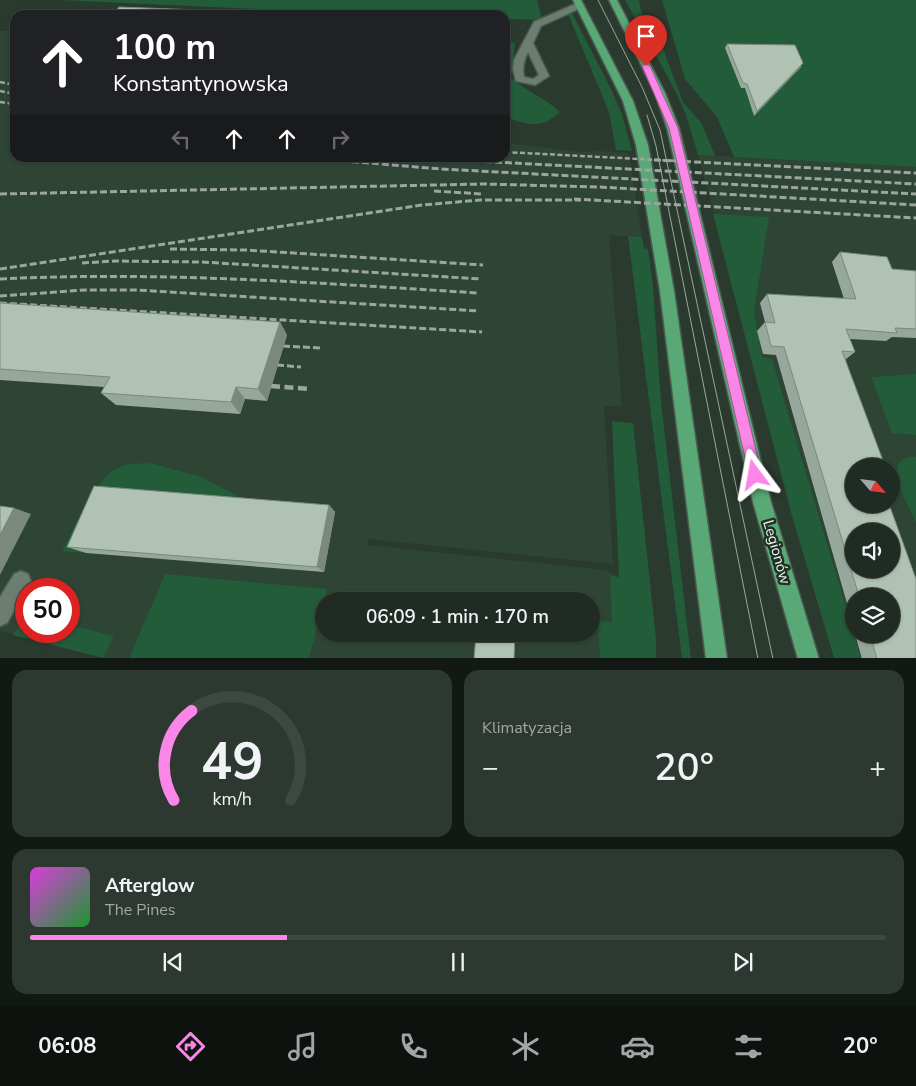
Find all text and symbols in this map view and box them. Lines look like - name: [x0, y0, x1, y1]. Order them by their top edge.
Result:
- pin: [625, 15, 667, 66]
- icon: arrive: [632, 22, 660, 50]
- text: 100 m: [113, 24, 216, 71]
- icon: ahead: [30, 30, 95, 95]
- text: Konstantynowska: [113, 69, 289, 99]
- icon: left: [167, 125, 195, 153]
- icon: ahead: [220, 125, 248, 153]
- icon: ahead: [273, 125, 301, 153]
- icon: right: [326, 125, 354, 153]
- position arrow: [728, 448, 780, 500]
- north arrow: [845, 458, 900, 512]
- map controls: [845, 458, 900, 643]
- street label: Legionów: [758, 518, 796, 587]
- button: sound: [845, 523, 900, 578]
- speed limit sign: 50: [15, 578, 80, 643]
- button: layers: [845, 588, 900, 643]
- text: 06:09 · 1 min · 170 m: [366, 604, 549, 630]
- text: Klimatyzacja: [482, 717, 572, 739]
- text: 49: [201, 726, 263, 797]
- text: 20°: [654, 742, 714, 793]
- text: −: [482, 749, 499, 787]
- text: +: [869, 749, 886, 787]
- text: km/h: [212, 787, 252, 811]
- text: Afterglow: [105, 873, 195, 899]
- text: The Pines: [105, 899, 175, 921]
- icon: previous: [159, 948, 187, 976]
- icon: pause: [444, 948, 472, 976]
- icon: next: [729, 948, 757, 976]
- icon: directions: [173, 1029, 208, 1064]
- icon: music: [285, 1029, 320, 1064]
- icon: phone: [396, 1029, 431, 1064]
- icon: climate: [508, 1029, 543, 1064]
- icon: car: [620, 1029, 655, 1064]
- icon: filters: [731, 1029, 766, 1064]
- text: 06:08: [38, 1031, 97, 1061]
- text: 20°: [843, 1031, 878, 1061]

